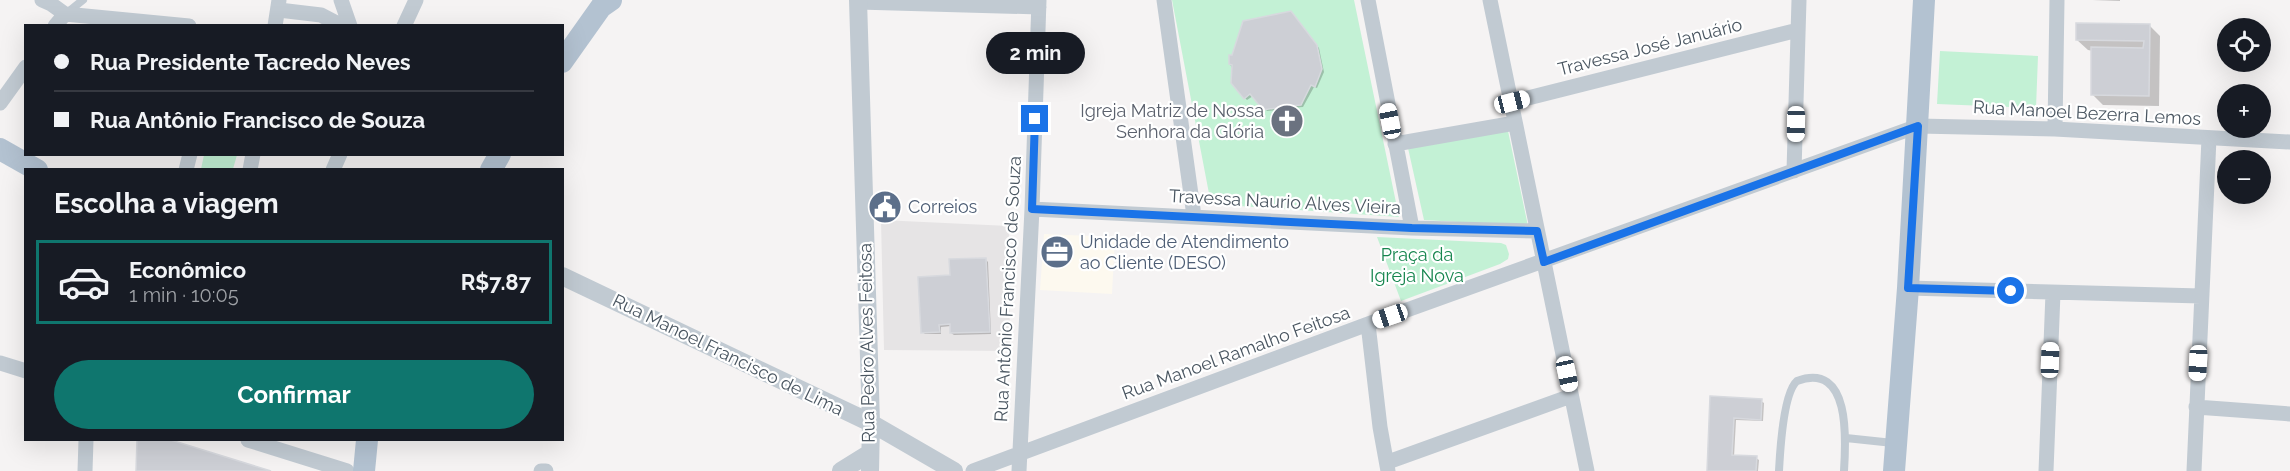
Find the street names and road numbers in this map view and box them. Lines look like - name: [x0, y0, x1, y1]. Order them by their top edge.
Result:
- street label: Travessa José Januário: [1556, 13, 1744, 80]
- street label: Rua Manoel Bezerra Lemos: [1972, 96, 2202, 129]
- street label: Rua Antônio Francisco de Souza: [990, 155, 1025, 423]
- street label: Travessa Naurio Alves Vieira: [1169, 185, 1401, 218]
- street label: Rua Pedro Alves Feitosa: [854, 243, 879, 443]
- street label: Rua Manoel Francisco de Lima: [609, 289, 847, 420]
- street label: Rua Manoel Ramalho Feitosa: [1119, 301, 1353, 404]

